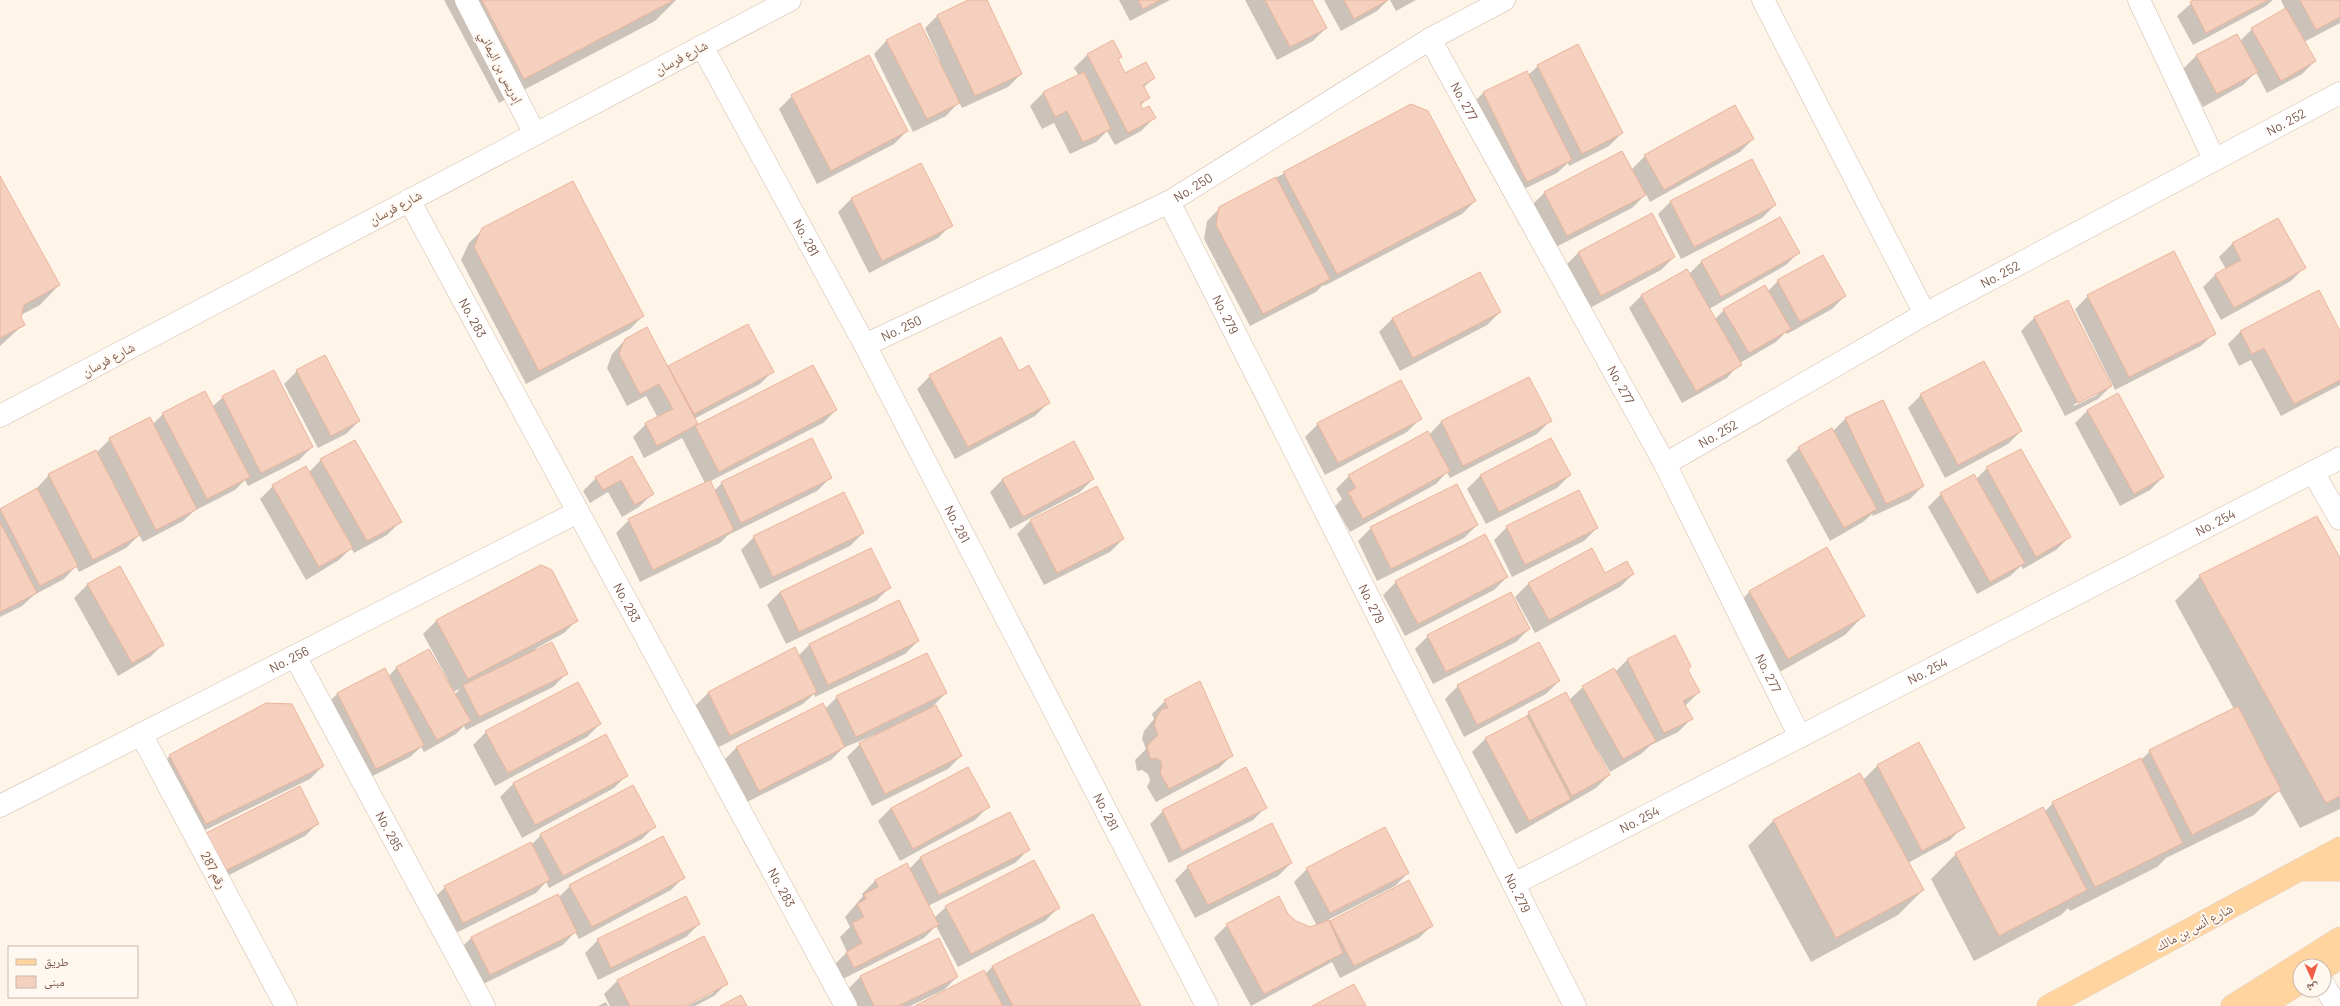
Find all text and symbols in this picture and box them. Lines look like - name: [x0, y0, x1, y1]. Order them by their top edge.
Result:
- street label: إدريس بن اليماني: [473, 28, 526, 107]
- street label: شارع فرسان: [652, 36, 711, 79]
- street label: No. 277: [1447, 79, 1481, 123]
- street label: No. 252: [2263, 105, 2308, 139]
- street label: No. 250: [1170, 169, 1215, 205]
- street label: شارع فرسان: [366, 186, 425, 229]
- street label: No. 281: [790, 216, 823, 259]
- street label: No. 252: [1977, 257, 2022, 291]
- street label: No. 279: [1209, 292, 1242, 337]
- street label: No. 283: [456, 295, 490, 340]
- street label: No. 250: [878, 312, 924, 344]
- street label: شارع فرسان: [79, 338, 138, 381]
- street label: No. 277: [1604, 363, 1638, 407]
- street label: No. 252: [1695, 416, 1740, 451]
- street label: No. 281: [941, 503, 974, 545]
- street label: No. 254: [2193, 505, 2238, 539]
- street label: No. 283: [610, 580, 644, 625]
- street label: No. 279: [1355, 581, 1388, 626]
- street label: No. 256: [266, 642, 312, 676]
- street label: No. 277: [1752, 651, 1785, 695]
- street label: No. 254: [1905, 654, 1950, 688]
- street label: No. 281: [1090, 790, 1123, 833]
- street label: No. 254: [1617, 802, 1662, 836]
- street label: No. 285: [372, 809, 407, 854]
- street label: رقم 287: [197, 849, 230, 892]
- street label: No. 283: [765, 865, 799, 910]
- street label: No. 279: [1501, 871, 1534, 915]
- street label: شارع أنس بن مالك: [2153, 900, 2236, 956]
- legend: [8, 946, 138, 998]
- text: طريق: [44, 954, 69, 969]
- north arrow: [2292, 958, 2332, 998]
- text: مبنى: [44, 974, 65, 989]
- text: ش: [2306, 980, 2319, 995]

